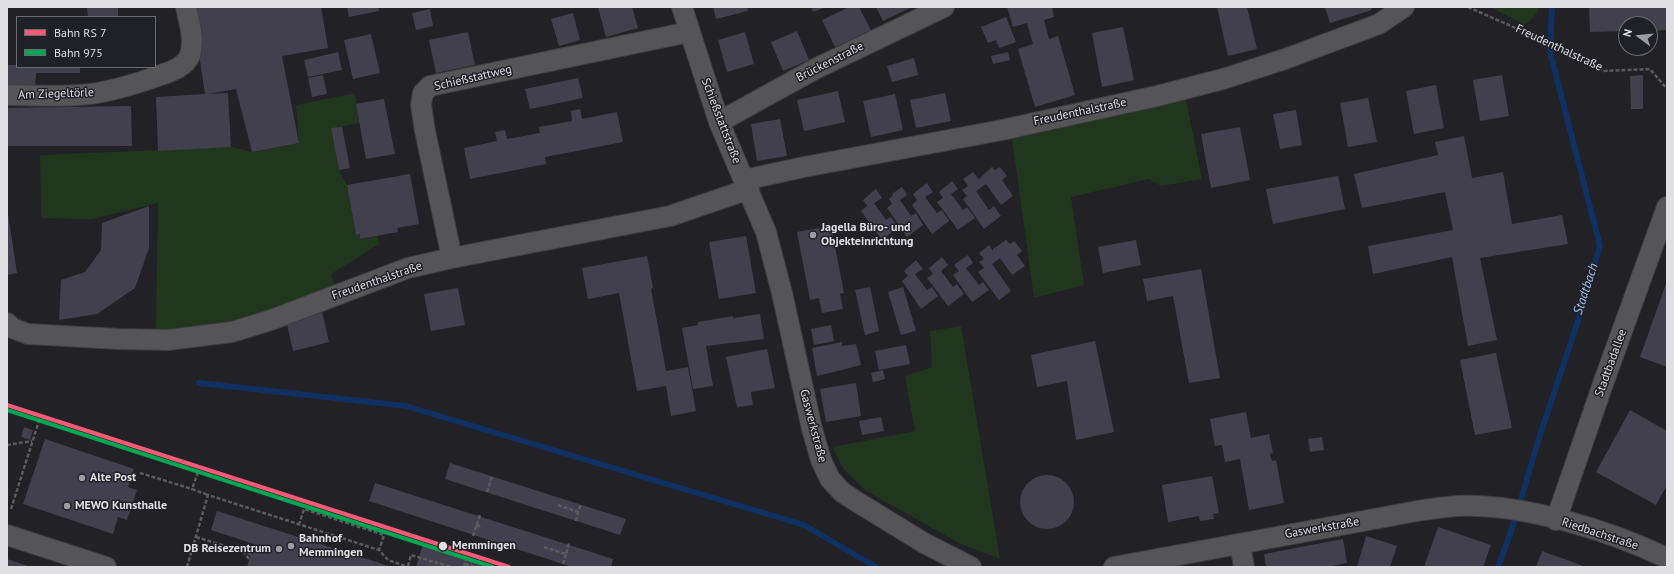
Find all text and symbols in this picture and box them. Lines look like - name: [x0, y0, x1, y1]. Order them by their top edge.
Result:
- legend: [16, 16, 156, 68]
- north arrow: [1618, 16, 1658, 56]
- street label: Freudenthalstraße: [1513, 22, 1605, 74]
- text: Bahn RS 7: [54, 25, 107, 40]
- text: N: [1620, 28, 1635, 38]
- street label: Brückenstraße: [794, 39, 866, 85]
- text: Bahn 975: [54, 45, 103, 60]
- street label: Schießstattweg: [433, 62, 513, 94]
- street label: Schießstattstraße: [698, 76, 744, 166]
- street label: Am Ziegeltörle: [18, 85, 94, 103]
- street label: Freudenthalstraße: [1032, 95, 1128, 129]
- place label: Jagella Büro- und Objekteinrichtung: [821, 221, 913, 249]
- marker: Jagella Büro- und Objekteinrichtung: [808, 230, 818, 240]
- street label: Freudenthalstraße: [330, 259, 424, 303]
- water label: Stadtbach: [1570, 261, 1602, 317]
- street label: Stadtbadallee: [1592, 327, 1630, 399]
- street label: Gaswerkstraße: [796, 388, 830, 464]
- place label: Alte Post: [90, 471, 136, 485]
- marker: Alte Post: [77, 473, 87, 483]
- place label: MEWO Kunsthalle: [75, 499, 167, 513]
- marker: MEWO Kunsthalle: [62, 501, 72, 511]
- street label: Gaswerkstraße: [1284, 514, 1360, 542]
- street label: Riedbachstraße: [1560, 515, 1640, 553]
- place label: Bahnhof Memmingen: [299, 532, 363, 560]
- place label: Memmingen: [452, 539, 516, 553]
- marker: Memmingen: [437, 540, 449, 552]
- marker: Bahnhof Memmingen: [286, 541, 296, 551]
- place label: DB Reisezentrum: [183, 542, 271, 556]
- marker: DB Reisezentrum: [274, 544, 284, 554]

